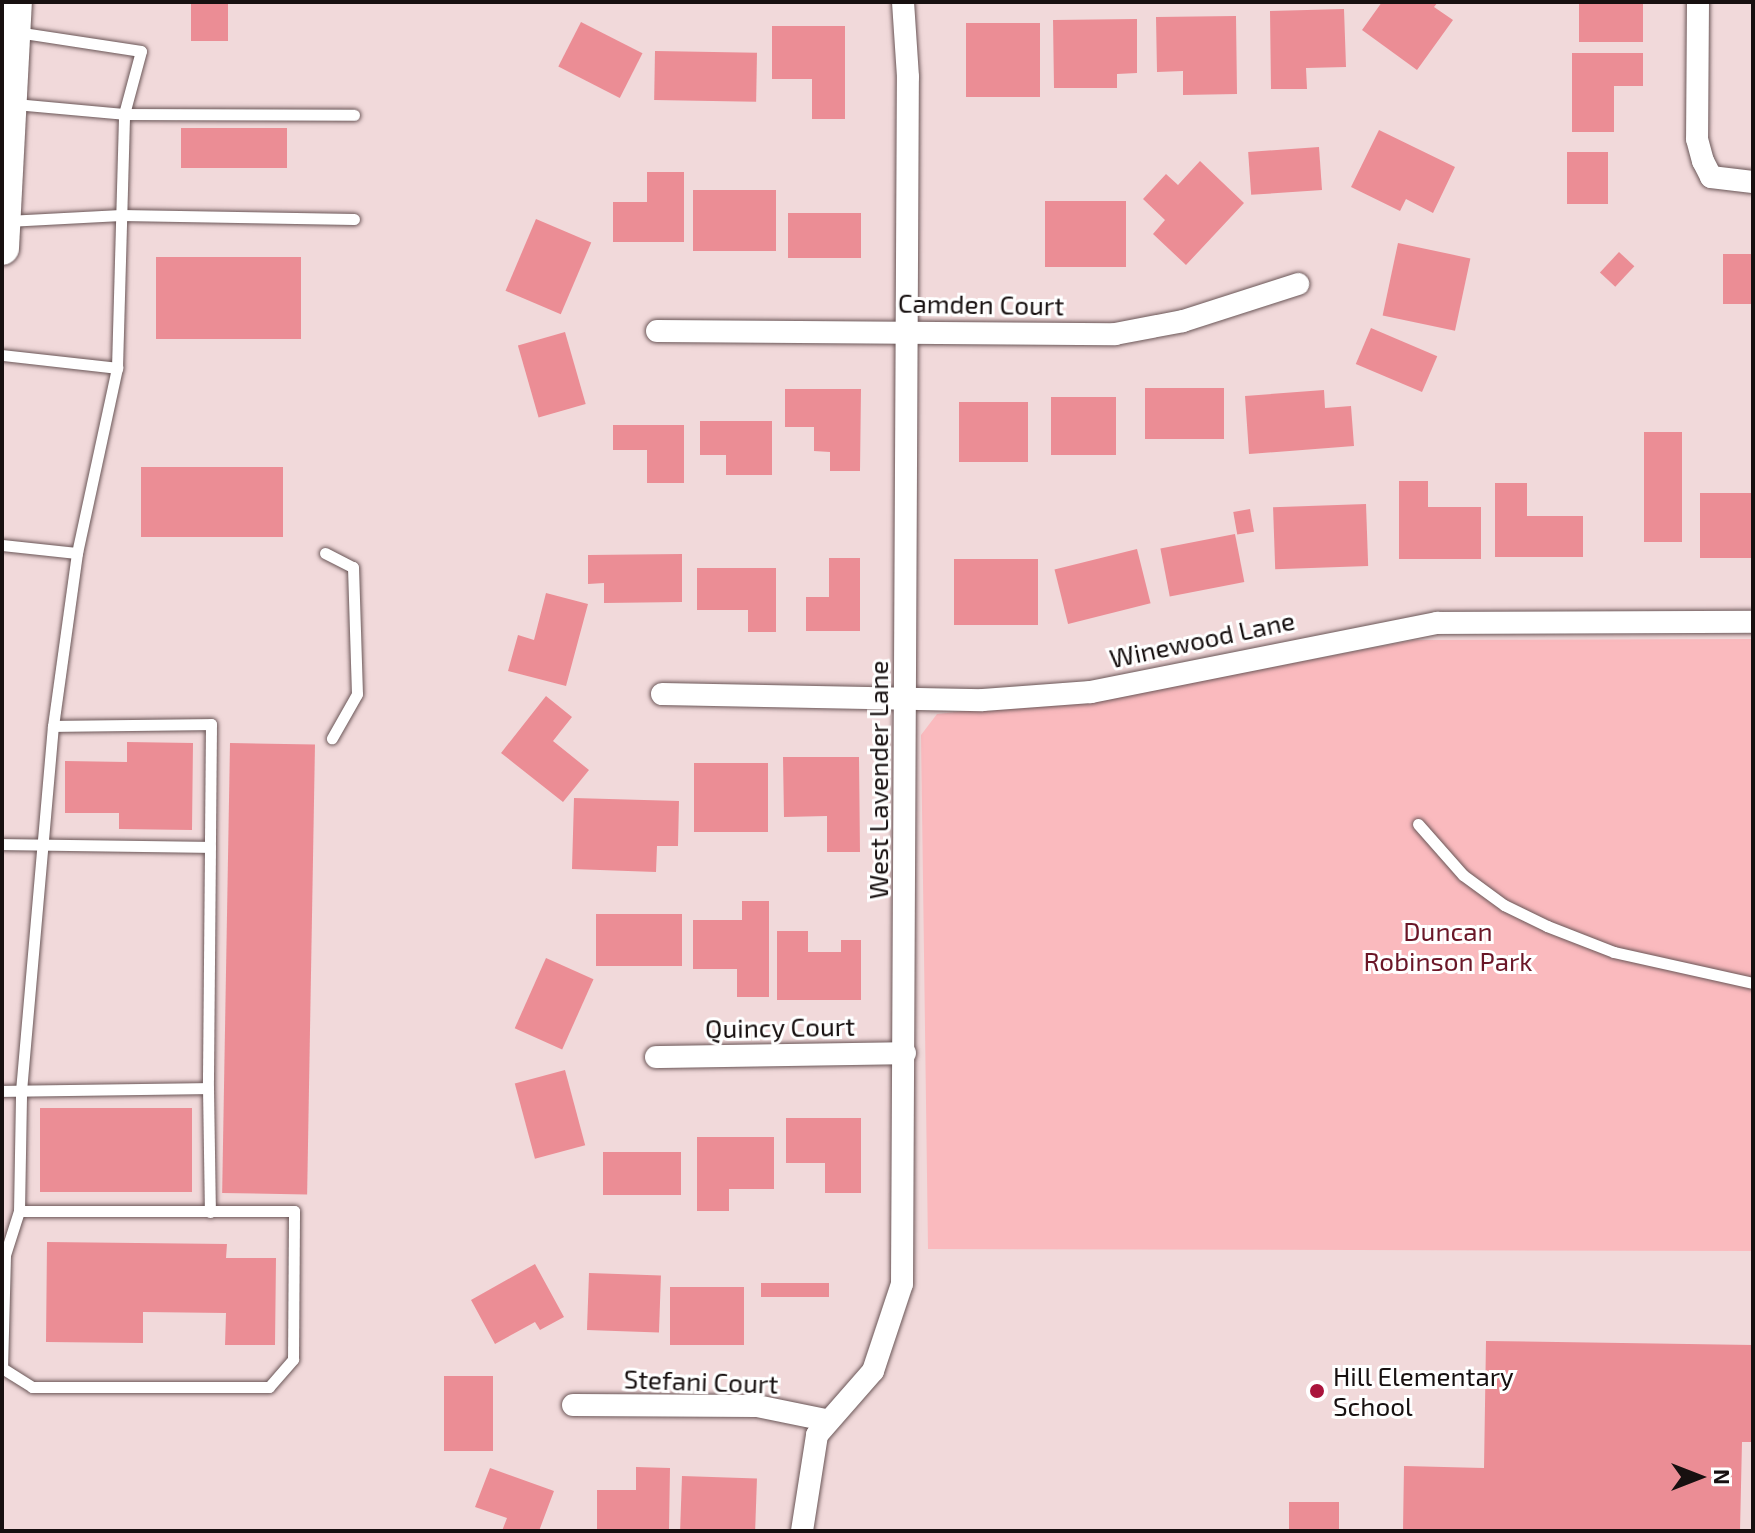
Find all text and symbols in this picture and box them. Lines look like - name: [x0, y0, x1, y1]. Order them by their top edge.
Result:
- street label: Camden Court: [898, 287, 1064, 321]
- street label: Winewood Lane: [1107, 604, 1297, 674]
- street label: West Lavender Lane: [862, 660, 894, 900]
- park label: Duncan Robinson Park: [1363, 915, 1533, 976]
- street label: Quincy Court: [704, 1010, 856, 1044]
- place label: Hill Elementary School: [1333, 1360, 1515, 1422]
- street label: Stefani Court: [623, 1363, 779, 1399]
- marker: Hill Elementary School: [1308, 1382, 1326, 1400]
- north arrow: [1659, 1437, 1739, 1517]
- text: N: [1710, 1469, 1736, 1485]

